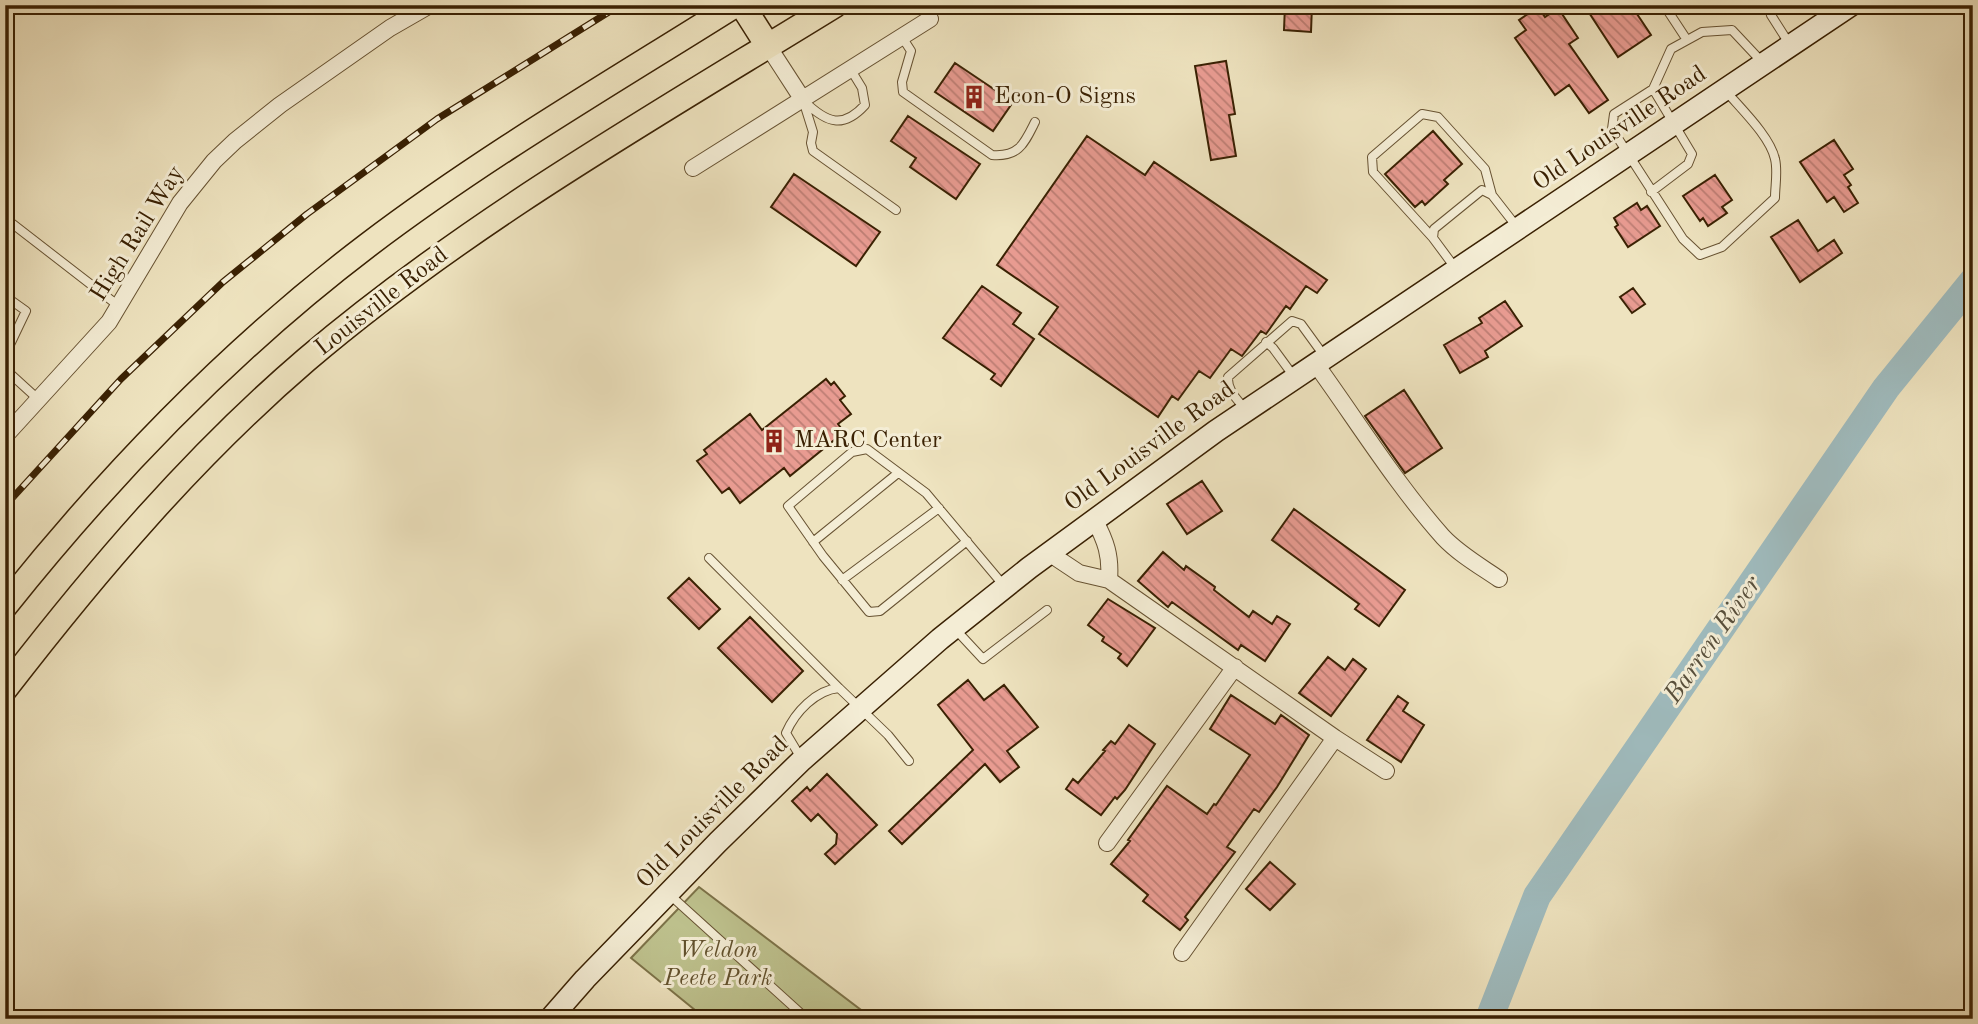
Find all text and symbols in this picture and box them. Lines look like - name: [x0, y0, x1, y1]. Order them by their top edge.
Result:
- street label: Old Louisville Road: [1529, 62, 1711, 196]
- building icon: Econ-O Signs: [960, 83, 988, 111]
- place label: Econ-O Signs: [994, 85, 1136, 109]
- street label: High Rail Way: [87, 162, 189, 306]
- street label: Louisville Road: [311, 243, 453, 361]
- street label: Old Louisville Road: [1061, 377, 1239, 517]
- building icon: MARC Center: [760, 427, 788, 455]
- place label: MARC Center: [794, 429, 942, 453]
- water label: Barren River: [1659, 571, 1767, 709]
- street label: Old Louisville Road: [633, 733, 793, 893]
- park label: Weldon Peete Park: [662, 939, 773, 991]

